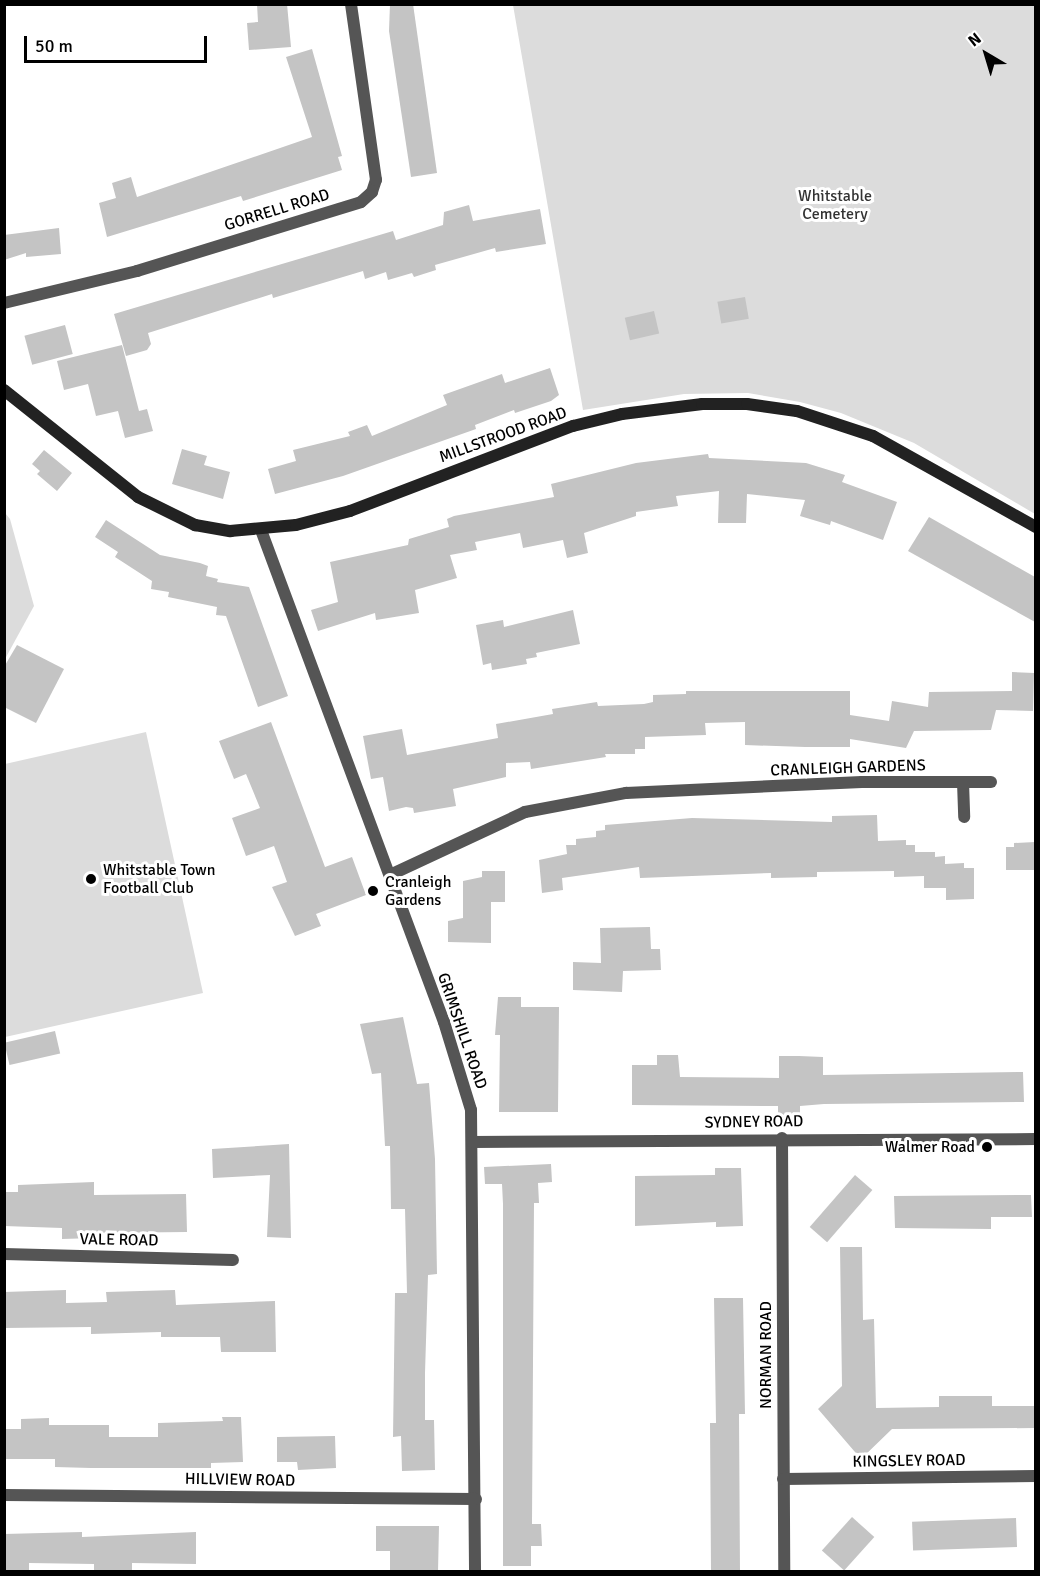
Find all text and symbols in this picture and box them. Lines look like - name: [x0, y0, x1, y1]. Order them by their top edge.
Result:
- scale bar: [27, 24, 210, 62]
- north arrow: [956, 24, 1016, 84]
- text: N: [964, 29, 985, 51]
- text: 50 m: [35, 35, 73, 57]
- street label: GORRELL ROAD: [222, 185, 332, 235]
- park label: Whitstable Cemetery: [798, 186, 872, 224]
- street label: MILLSTROOD ROAD: [437, 403, 569, 467]
- street label: CRANLEIGH GARDENS: [770, 756, 926, 780]
- place label: Whitstable Town Football Club: [103, 860, 215, 898]
- marker: Whitstable Town Football Club: [84, 872, 98, 886]
- place label: Cranleigh Gardens: [385, 872, 451, 910]
- marker: Cranleigh Gardens: [366, 884, 380, 898]
- street label: GRIMSHILL ROAD: [433, 970, 491, 1092]
- street label: SYDNEY ROAD: [705, 1112, 803, 1132]
- place label: Walmer Road: [885, 1137, 975, 1157]
- marker: Walmer Road: [980, 1140, 994, 1154]
- street label: VALE ROAD: [79, 1230, 159, 1250]
- street label: NORMAN ROAD: [756, 1301, 776, 1409]
- street label: KINGSLEY ROAD: [852, 1450, 966, 1472]
- street label: HILLVIEW ROAD: [185, 1469, 295, 1491]

